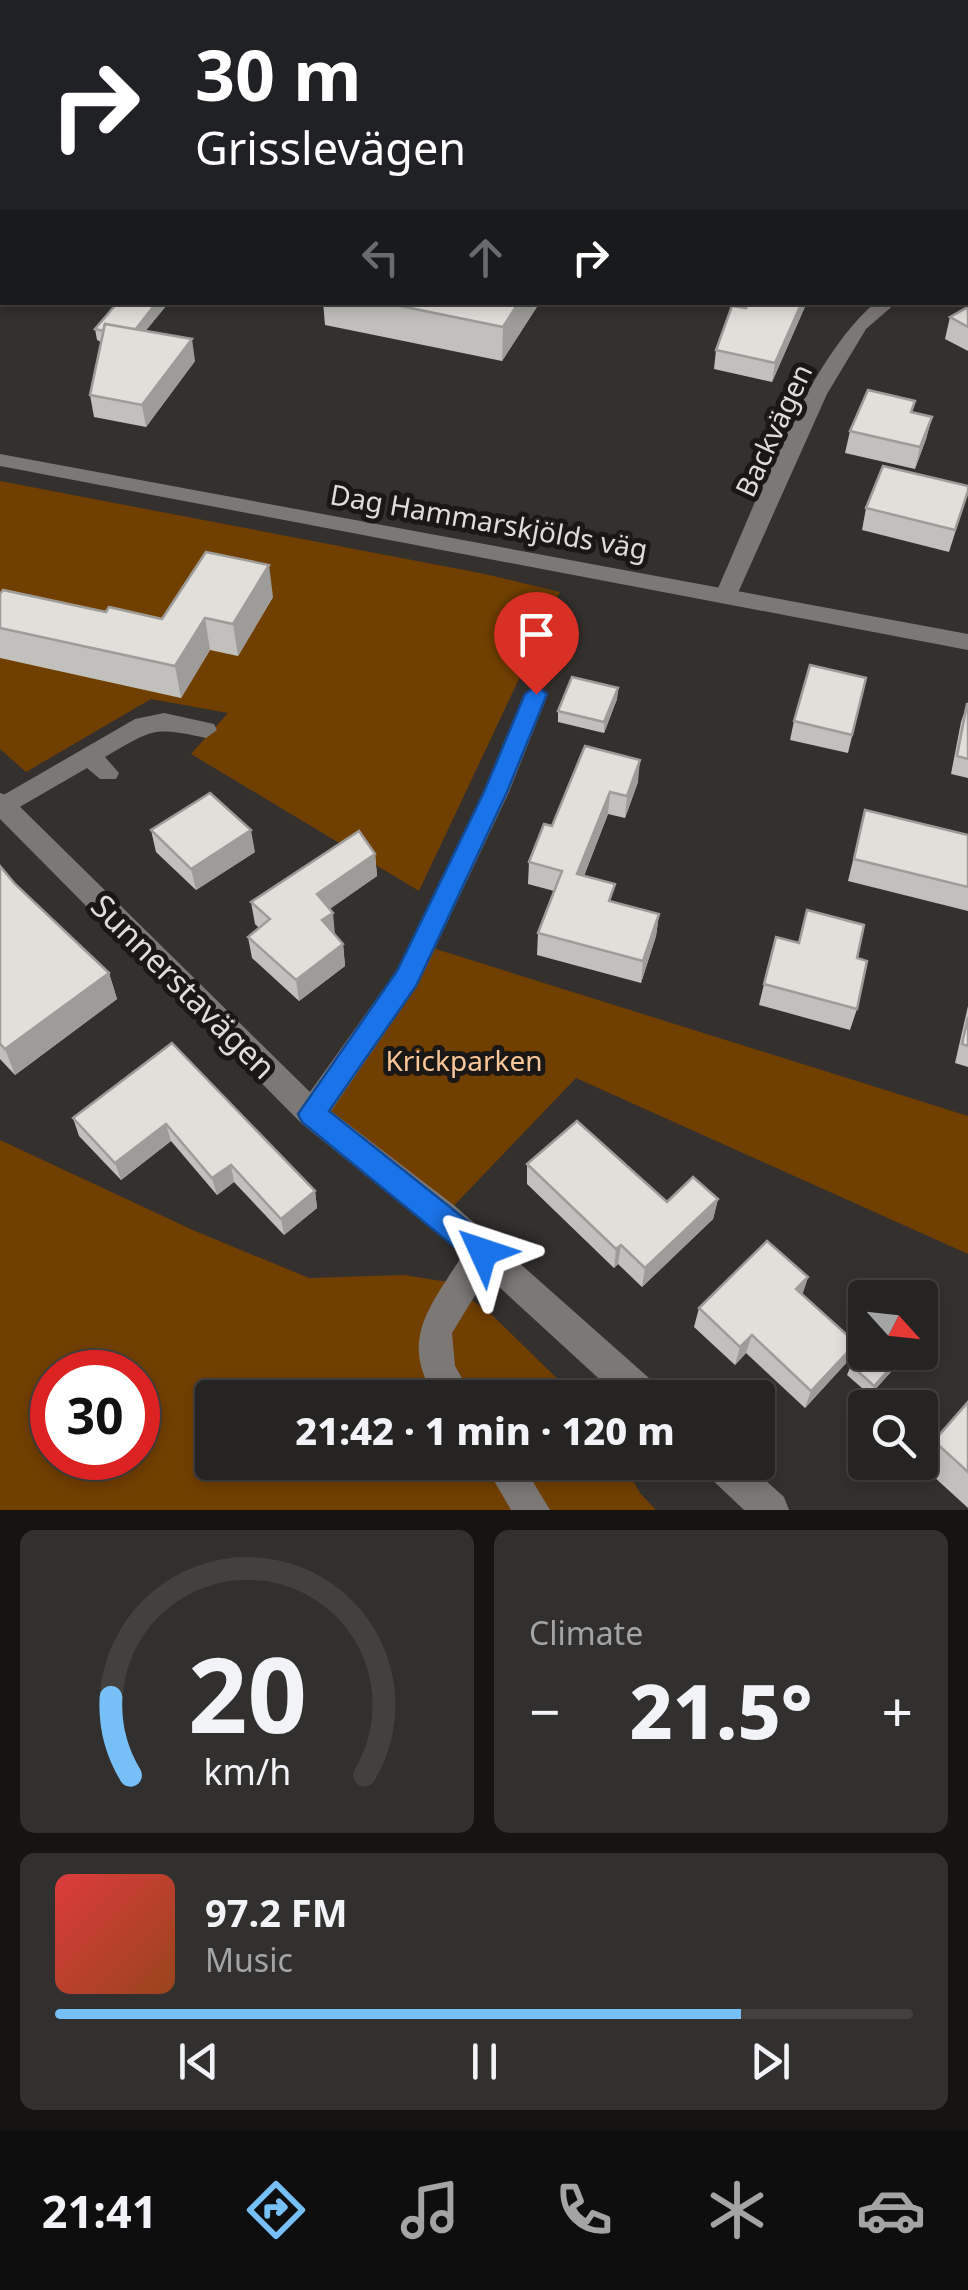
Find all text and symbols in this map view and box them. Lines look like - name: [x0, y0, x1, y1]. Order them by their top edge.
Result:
- text: 30 m: [195, 26, 362, 122]
- icon: right: [30, 40, 160, 170]
- text: Grisslevägen: [195, 117, 466, 178]
- icon: left: [353, 230, 408, 285]
- icon: ahead: [458, 230, 513, 285]
- icon: right: [563, 230, 618, 285]
- street label: Backvägen: [726, 357, 820, 503]
- street label: Dag Hammarskjölds väg: [327, 474, 651, 568]
- pin: [494, 592, 579, 695]
- icon: arrive: [509, 607, 564, 662]
- street label: Sunnerstavägen: [82, 884, 286, 1088]
- park label: Krickparken: [385, 1041, 543, 1079]
- position arrow: [431, 1200, 535, 1304]
- north arrow: [848, 1280, 938, 1370]
- map controls: [848, 1280, 938, 1480]
- speed limit sign: 30: [30, 1350, 160, 1480]
- button: search: [848, 1390, 938, 1480]
- text: 21:42 · 1 min · 120 m: [295, 1404, 675, 1456]
- text: Climate: [529, 1611, 643, 1654]
- text: 20: [188, 1622, 306, 1763]
- text: 21.5°: [629, 1659, 813, 1761]
- text: −: [529, 1673, 560, 1748]
- text: +: [882, 1673, 913, 1748]
- text: km/h: [203, 1747, 291, 1795]
- text: 97.2 FM: [205, 1886, 347, 1938]
- text: Music: [205, 1938, 293, 1981]
- icon: previous: [171, 2034, 226, 2089]
- icon: pause: [457, 2034, 512, 2089]
- icon: next: [743, 2034, 798, 2089]
- icon: directions: [241, 2175, 311, 2245]
- icon: music: [395, 2175, 465, 2245]
- icon: phone: [549, 2175, 619, 2245]
- icon: climate: [702, 2175, 772, 2245]
- icon: car: [856, 2175, 926, 2245]
- text: 21:41: [42, 2180, 157, 2241]

